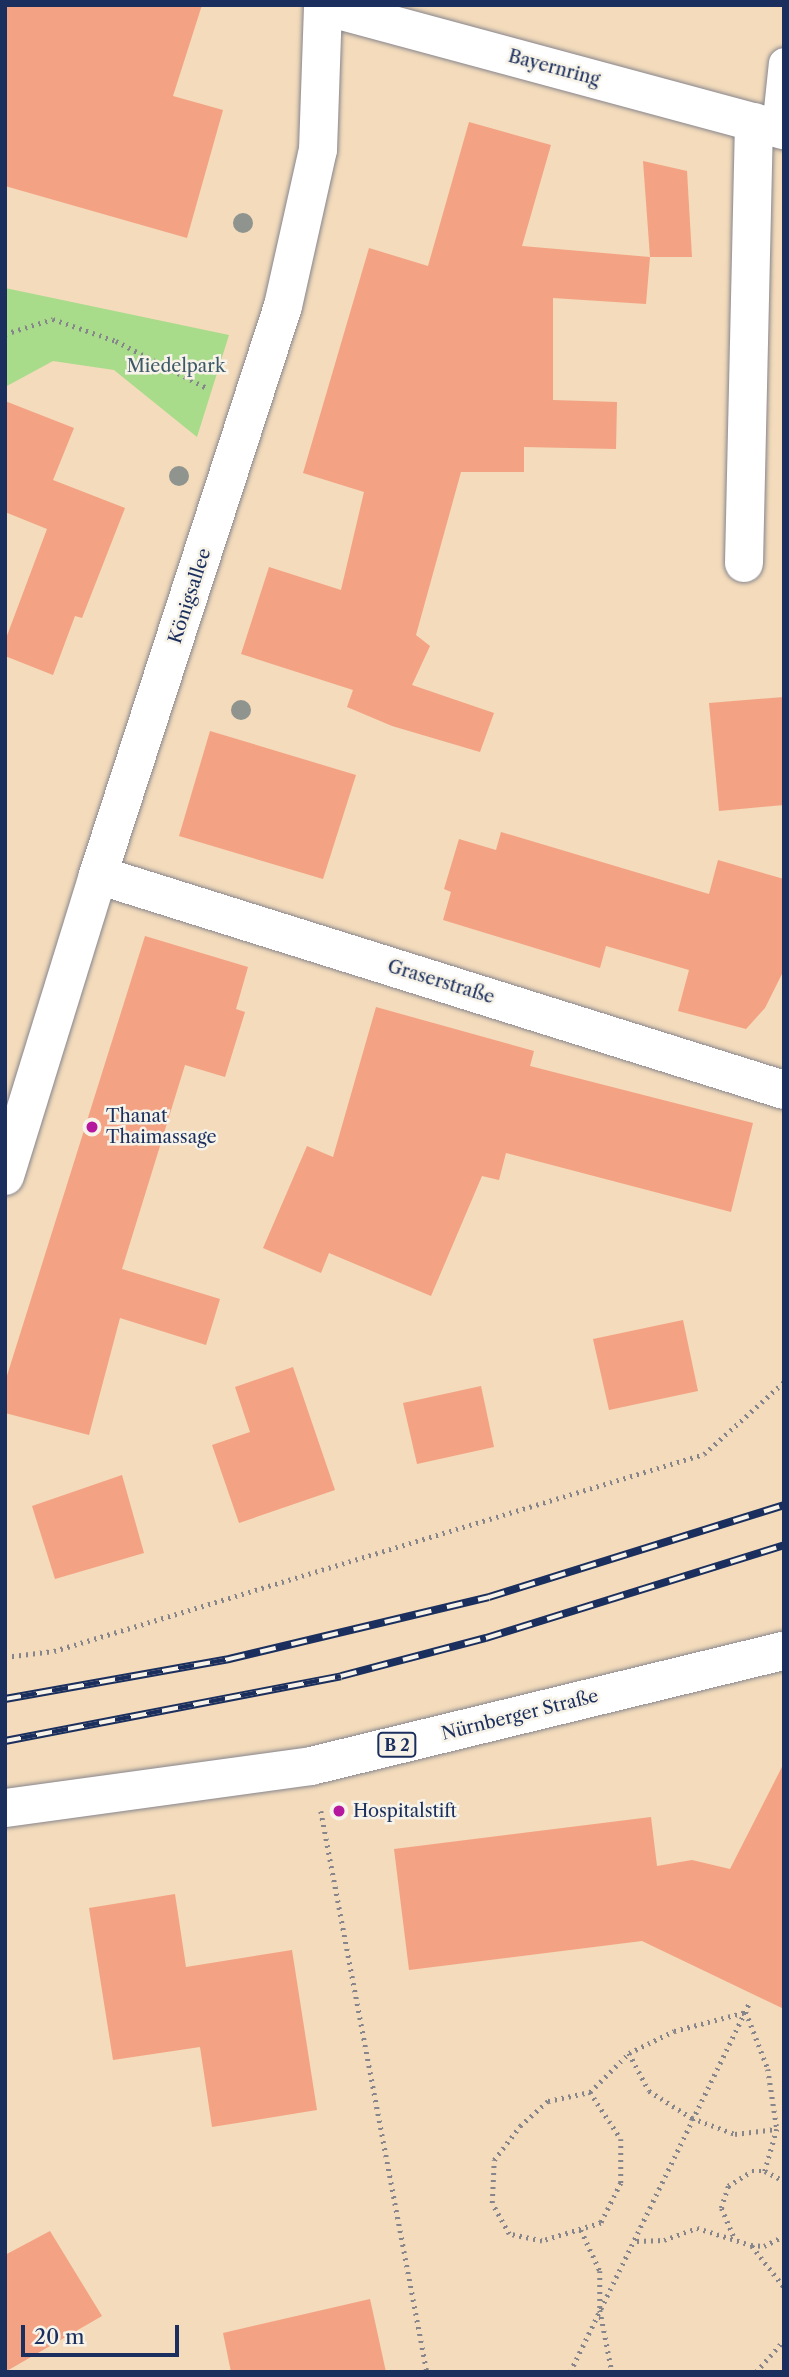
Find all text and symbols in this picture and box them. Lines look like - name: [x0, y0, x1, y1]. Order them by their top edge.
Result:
- street label: Bayernring: [506, 45, 602, 91]
- park label: Miedelpark: [127, 355, 225, 377]
- street label: Königsallee: [164, 546, 216, 646]
- street label: Graserstraße: [385, 955, 497, 1009]
- place label: Thanat Thaimassage: [106, 1106, 217, 1148]
- marker: Thanat Thaimassage: [84, 1119, 100, 1135]
- street label: Nürnberger Straße: [439, 1685, 601, 1745]
- road number: B 2: [376, 1732, 418, 1758]
- place label: Hospitalstift: [353, 1800, 457, 1822]
- marker: Hospitalstift: [331, 1803, 347, 1819]
- scale bar: [24, 2310, 182, 2354]
- text: 20 m: [34, 2324, 85, 2349]

